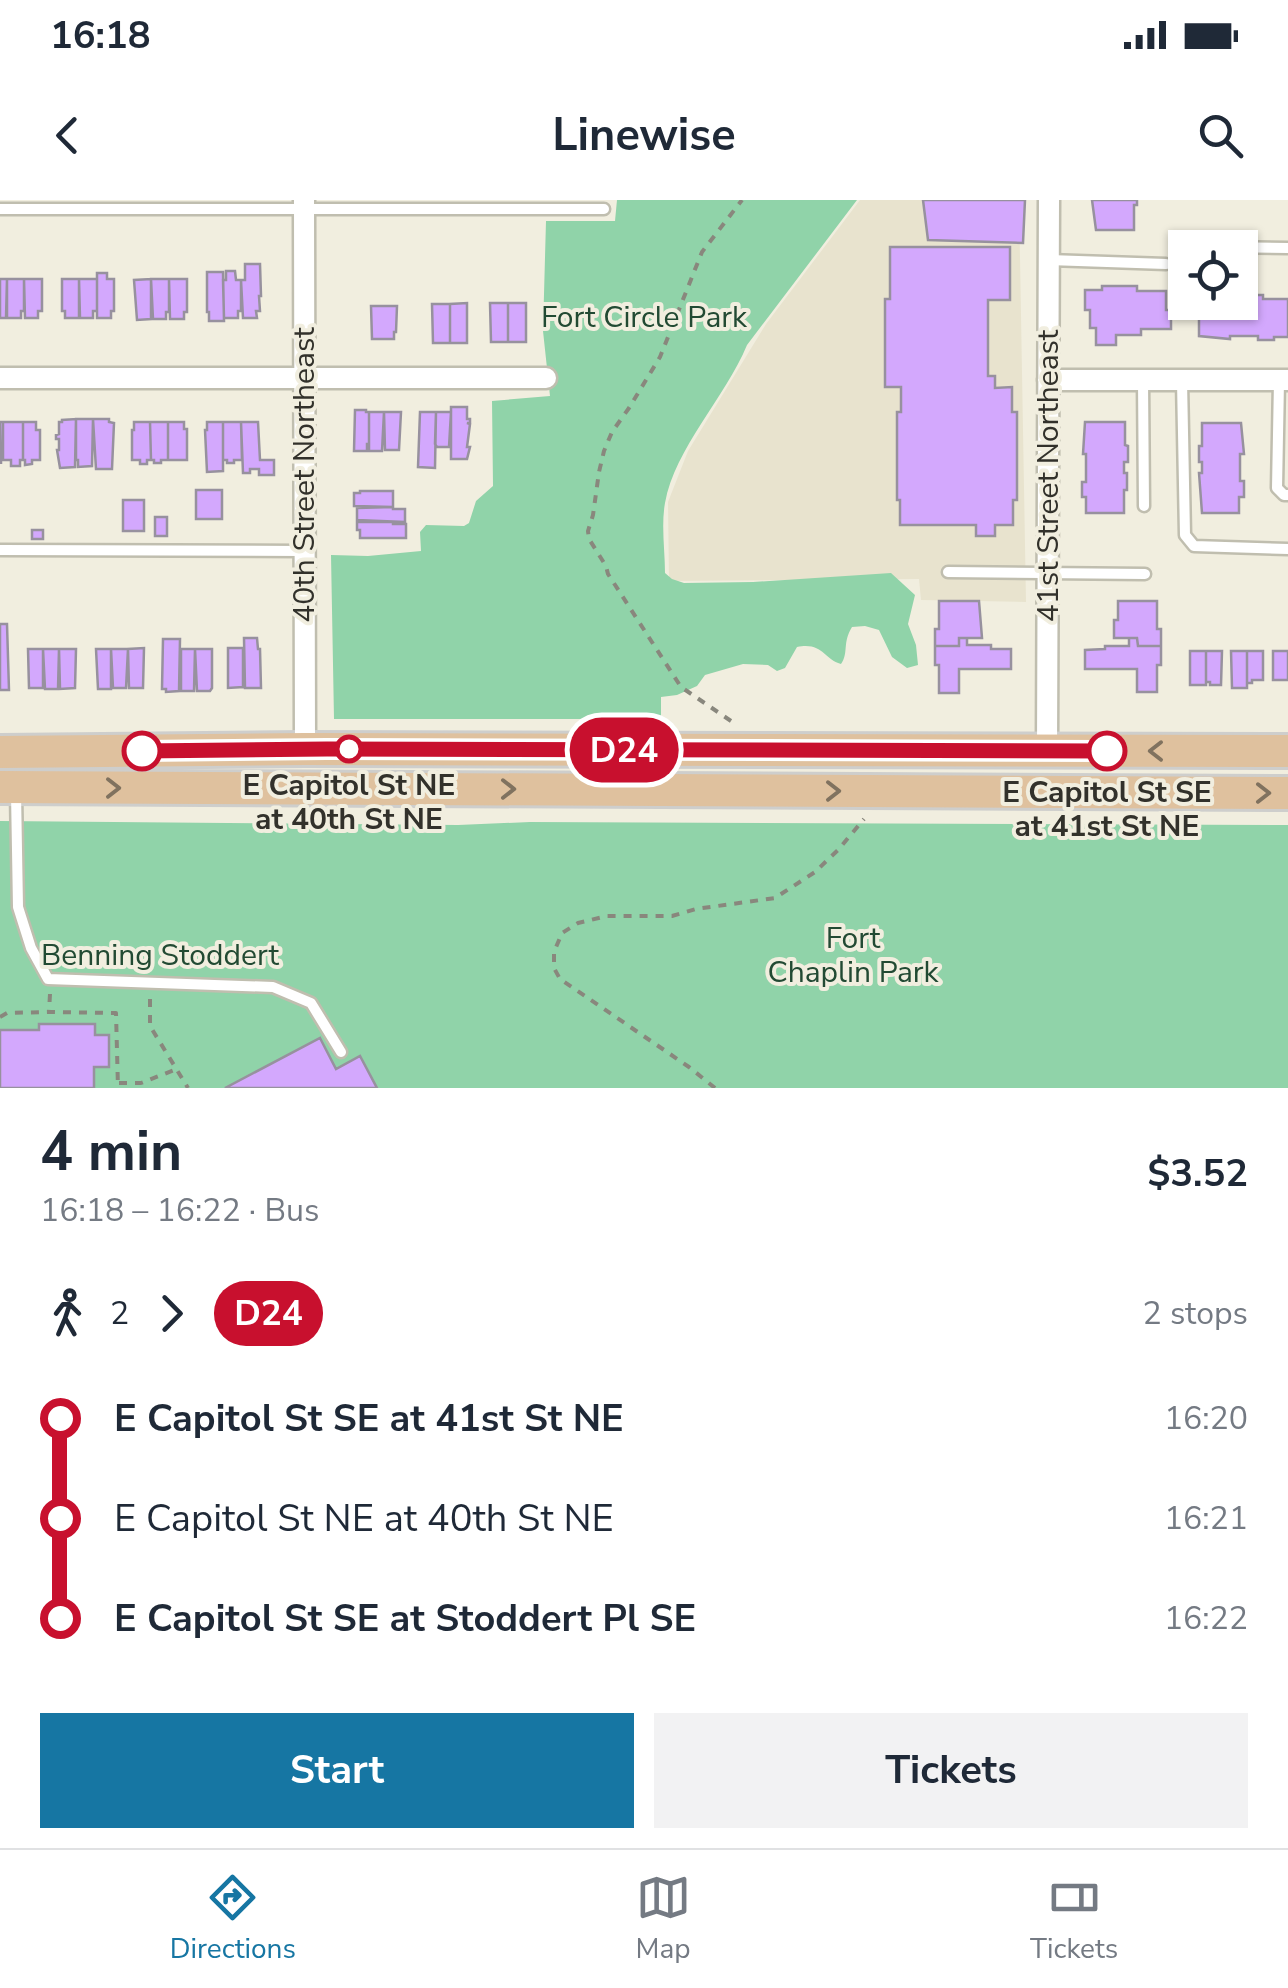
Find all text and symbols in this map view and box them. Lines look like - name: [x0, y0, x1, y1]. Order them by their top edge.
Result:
- text: 16:18: [50, 10, 151, 61]
- text: Linewise: [552, 105, 736, 166]
- icon: back: [40, 108, 95, 163]
- icon: search: [1193, 108, 1248, 163]
- map controls: [1168, 230, 1258, 320]
- button: locate: [1168, 230, 1258, 320]
- park label: Fort Circle Park: [541, 297, 748, 338]
- street label: 40th Street Northeast: [284, 327, 325, 623]
- street label: 41st Street Northeast: [1028, 329, 1069, 622]
- line badge: D24: [566, 718, 682, 782]
- text: D24: [590, 727, 658, 774]
- unlabelled marker: [123, 732, 161, 770]
- marker: E Capitol St SE at 41st St NE: [1088, 732, 1126, 770]
- marker: E Capitol St NE at 40th St NE: [336, 736, 362, 762]
- one-way arrow: [1147, 740, 1162, 762]
- place label: E Capitol St NE at 40th St NE: [243, 765, 455, 840]
- place label: E Capitol St SE at 41st St NE: [1002, 772, 1212, 847]
- one-way arrow: [106, 777, 121, 799]
- one-way arrow: [500, 778, 516, 800]
- one-way arrow: [826, 780, 841, 802]
- one-way arrow: [1256, 782, 1271, 804]
- park label: Fort Chaplin Park: [767, 918, 940, 993]
- park label: Benning Stoddert: [41, 935, 279, 976]
- text: 4 min: [40, 1114, 182, 1189]
- text: $3.52: [1147, 1148, 1248, 1199]
- text: 16:18 – 16:22 · Bus: [40, 1189, 319, 1232]
- icon: walk: [40, 1286, 95, 1341]
- icon: forward: [144, 1286, 199, 1341]
- text: D24: [234, 1290, 303, 1337]
- text: 2: [110, 1292, 129, 1335]
- text: 2 stops: [1142, 1292, 1248, 1335]
- text: E Capitol St SE at 41st St NE: [114, 1393, 624, 1444]
- text: 16:20: [1164, 1397, 1248, 1440]
- text: E Capitol St NE at 40th St NE: [114, 1493, 614, 1544]
- text: 16:21: [1164, 1497, 1248, 1540]
- text: E Capitol St SE at Stoddert Pl SE: [114, 1593, 696, 1644]
- text: 16:22: [1164, 1597, 1248, 1640]
- button: Start: [40, 1713, 634, 1828]
- button: Tickets: [654, 1713, 1248, 1828]
- tab: Directions: [170, 1870, 296, 1968]
- tab: Map: [635, 1870, 691, 1968]
- tab: Tickets: [1030, 1870, 1118, 1968]

